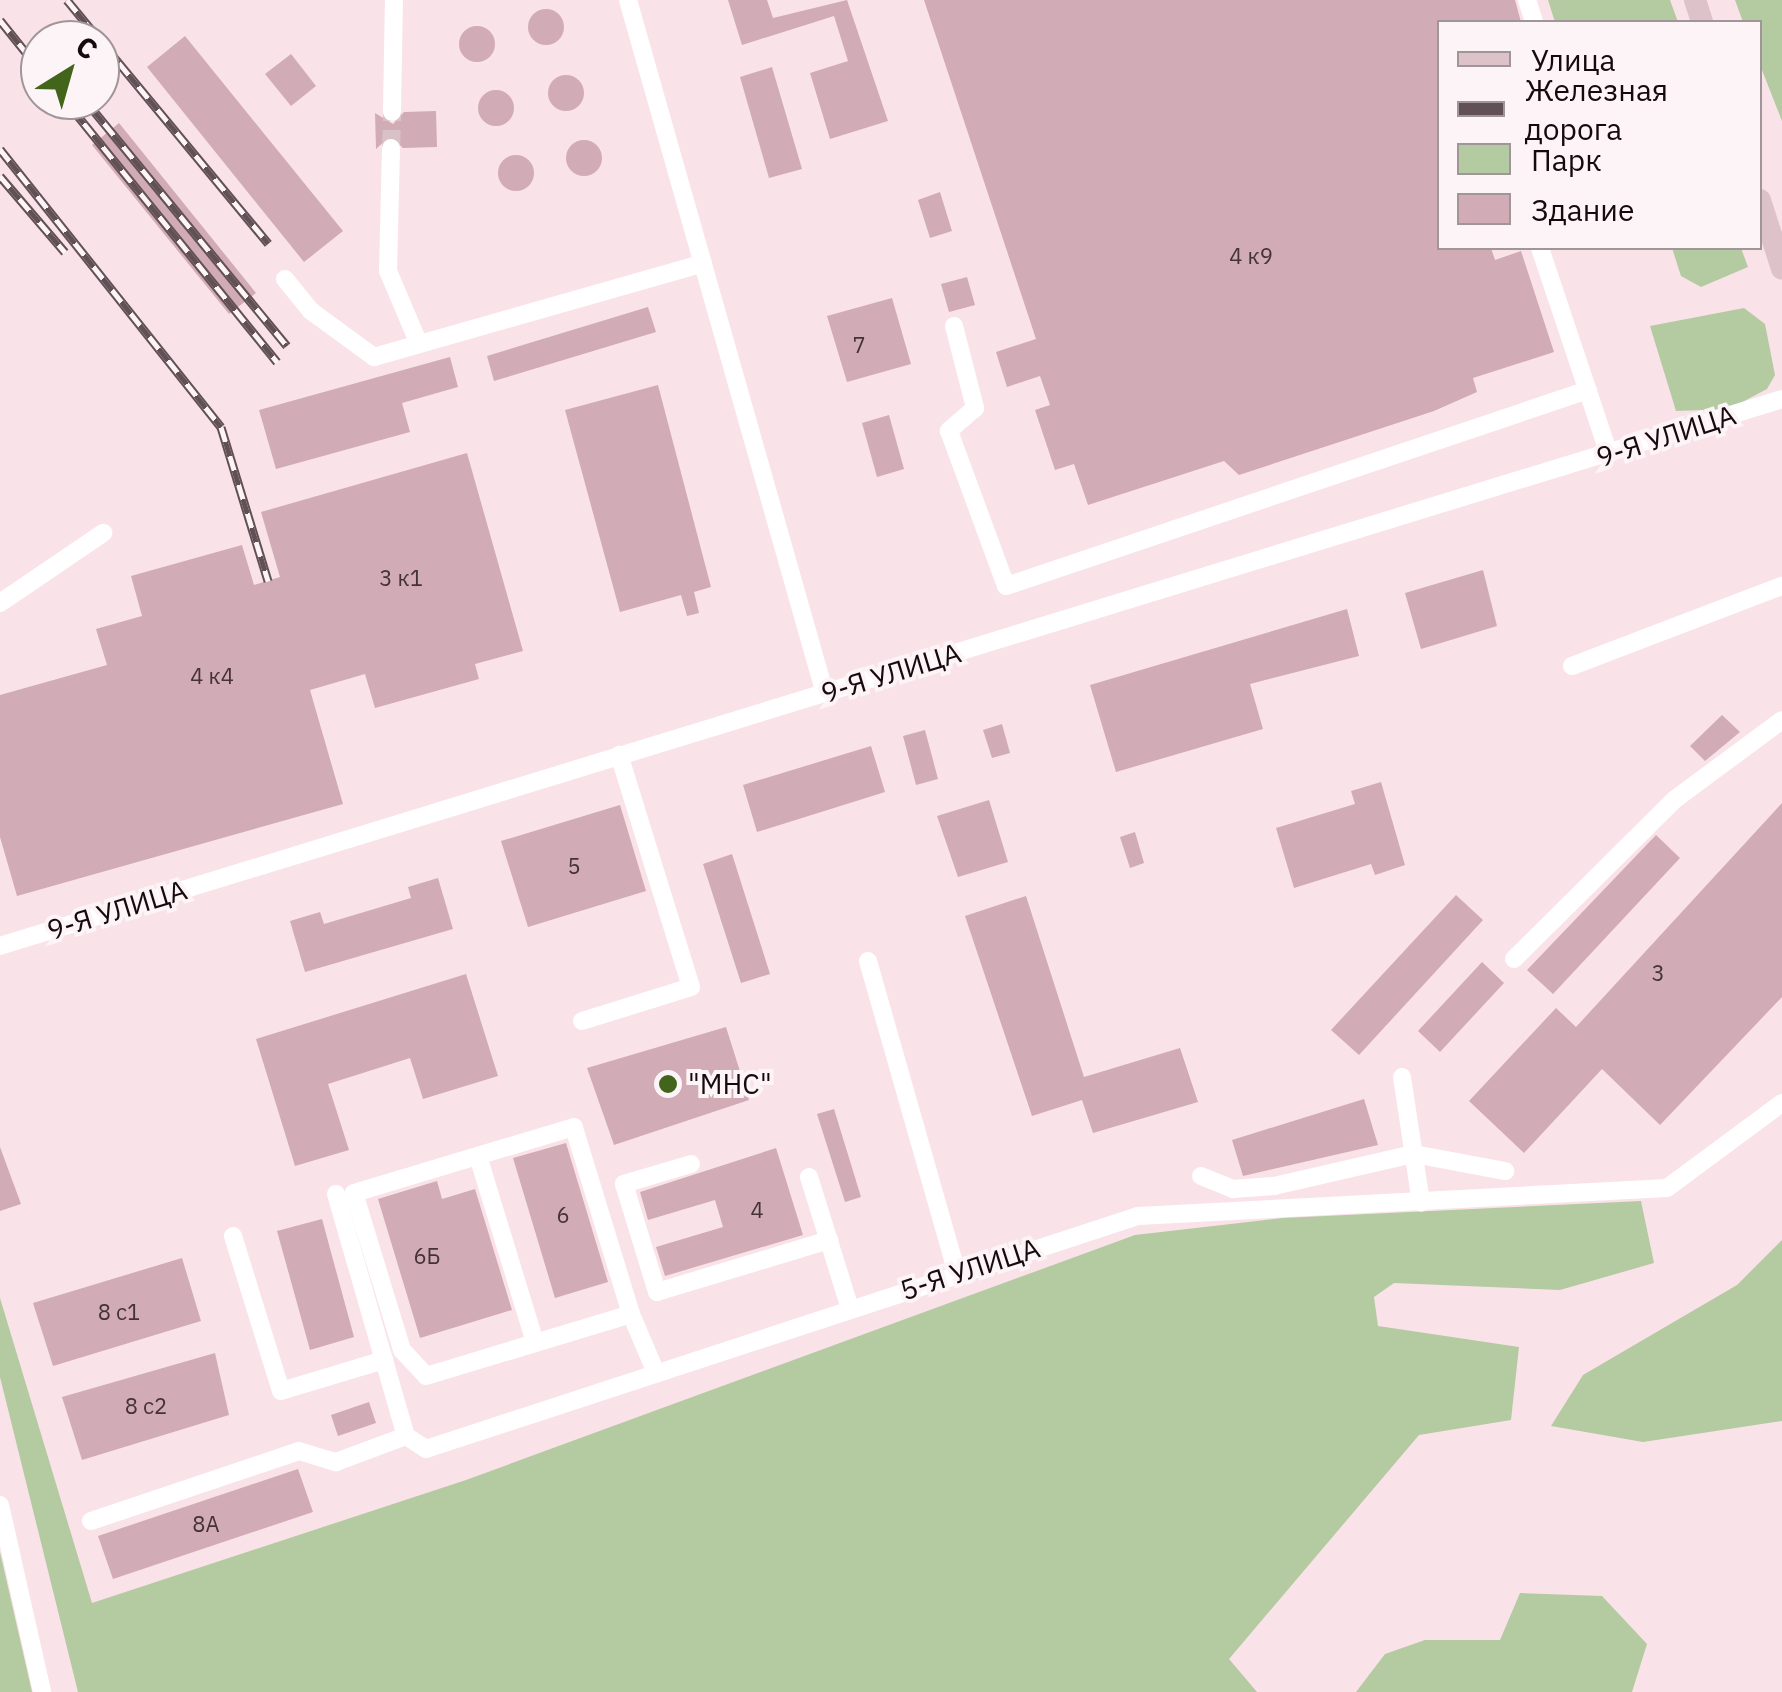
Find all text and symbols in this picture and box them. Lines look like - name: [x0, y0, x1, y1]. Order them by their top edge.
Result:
- north arrow: [20, 20, 120, 120]
- legend: [1437, 20, 1762, 250]
- text: С: [69, 27, 106, 67]
- text: Улица: [1531, 40, 1616, 79]
- text: Железная дорога: [1525, 70, 1668, 148]
- text: Парк: [1531, 140, 1602, 179]
- text: Здание: [1531, 190, 1634, 229]
- house number: 4 к9: [1229, 243, 1273, 269]
- house number: 7: [852, 332, 866, 358]
- street label: 9-Я УЛИЦА: [1592, 398, 1740, 474]
- house number: 3 к1: [379, 565, 423, 591]
- street label: 9-Я УЛИЦА: [817, 636, 965, 710]
- house number: 4 к4: [190, 663, 234, 689]
- house number: 5: [567, 853, 581, 879]
- street label: 9-Я УЛИЦА: [43, 873, 191, 947]
- house number: 3: [1651, 960, 1665, 986]
- place label: "МНС": [688, 1067, 772, 1101]
- marker: "МНС": [657, 1073, 679, 1095]
- house number: 4: [750, 1197, 764, 1223]
- house number: 6: [556, 1202, 570, 1228]
- street label: 5-Я УЛИЦА: [896, 1231, 1044, 1307]
- house number: 6Б: [413, 1243, 441, 1269]
- house number: 8 с1: [98, 1299, 140, 1325]
- house number: 8 с2: [125, 1393, 167, 1419]
- house number: 8А: [192, 1511, 220, 1537]

